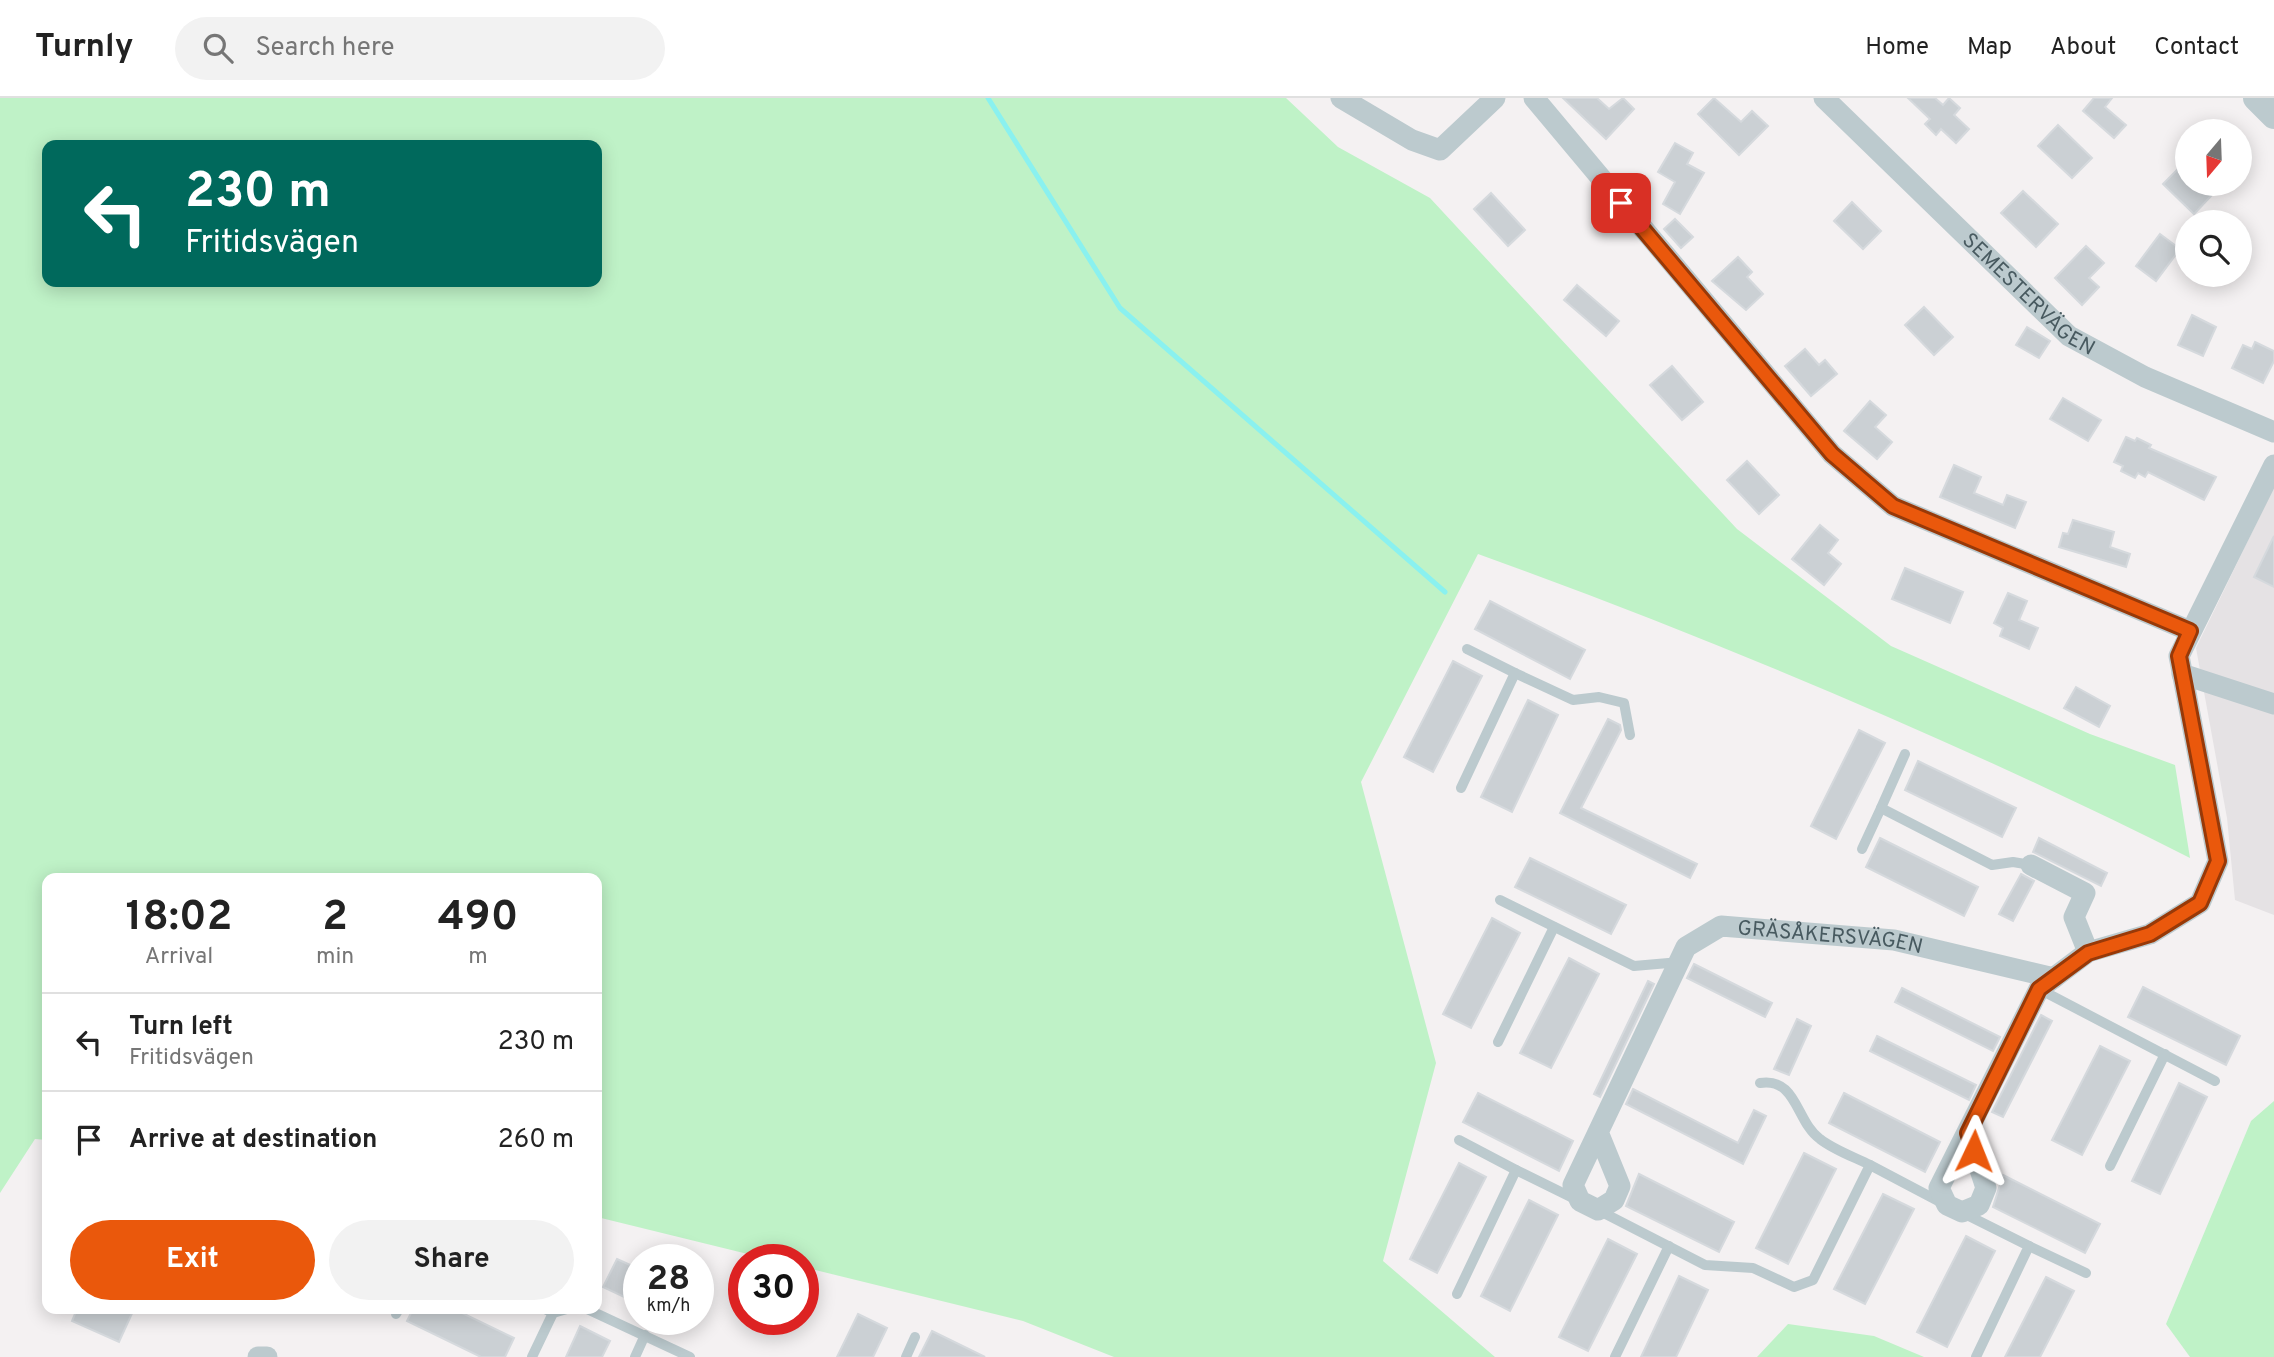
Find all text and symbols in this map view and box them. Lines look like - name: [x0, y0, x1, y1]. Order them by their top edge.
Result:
- search box: [175, 17, 665, 80]
- text: Turnly: [35, 27, 133, 69]
- icon: search: [199, 29, 237, 67]
- text: Search here: [255, 32, 394, 65]
- text: Home: [1865, 33, 1929, 63]
- text: Map: [1967, 33, 2012, 63]
- text: About: [2050, 33, 2116, 63]
- text: Contact: [2154, 33, 2239, 63]
- north arrow: [2175, 119, 2252, 196]
- map controls: [2175, 119, 2252, 287]
- text: 230 m: [185, 163, 331, 225]
- icon: left: [70, 168, 161, 259]
- pin: [1591, 173, 1651, 233]
- icon: arrive: [1602, 184, 1640, 222]
- button: search: [2175, 210, 2252, 287]
- text: Fritidsvägen: [185, 224, 359, 264]
- street label: SEMESTERVÄGEN: [1956, 228, 2099, 363]
- text: 18:02: [126, 892, 232, 945]
- text: 2: [322, 892, 348, 945]
- text: 490: [438, 892, 518, 945]
- street label: GRÄSÅKERSVÄGEN: [1736, 915, 1925, 961]
- text: Arrival: [145, 943, 213, 972]
- text: min: [316, 943, 354, 972]
- text: m: [468, 943, 488, 972]
- text: Turn left: [129, 1011, 233, 1044]
- icon: left: [70, 1023, 108, 1061]
- text: 230 m: [498, 1026, 574, 1059]
- text: Fritidsvägen: [129, 1044, 254, 1073]
- position arrow: [1937, 1114, 2011, 1188]
- icon: arrive: [70, 1121, 108, 1159]
- text: Arrive at destination: [129, 1124, 377, 1157]
- text: 260 m: [498, 1124, 574, 1157]
- button: Exit: [70, 1220, 315, 1300]
- button: Share: [329, 1220, 574, 1300]
- speed limit sign: 30: [728, 1244, 819, 1335]
- text: 28: [647, 1258, 690, 1302]
- text: km/h: [647, 1295, 690, 1318]

